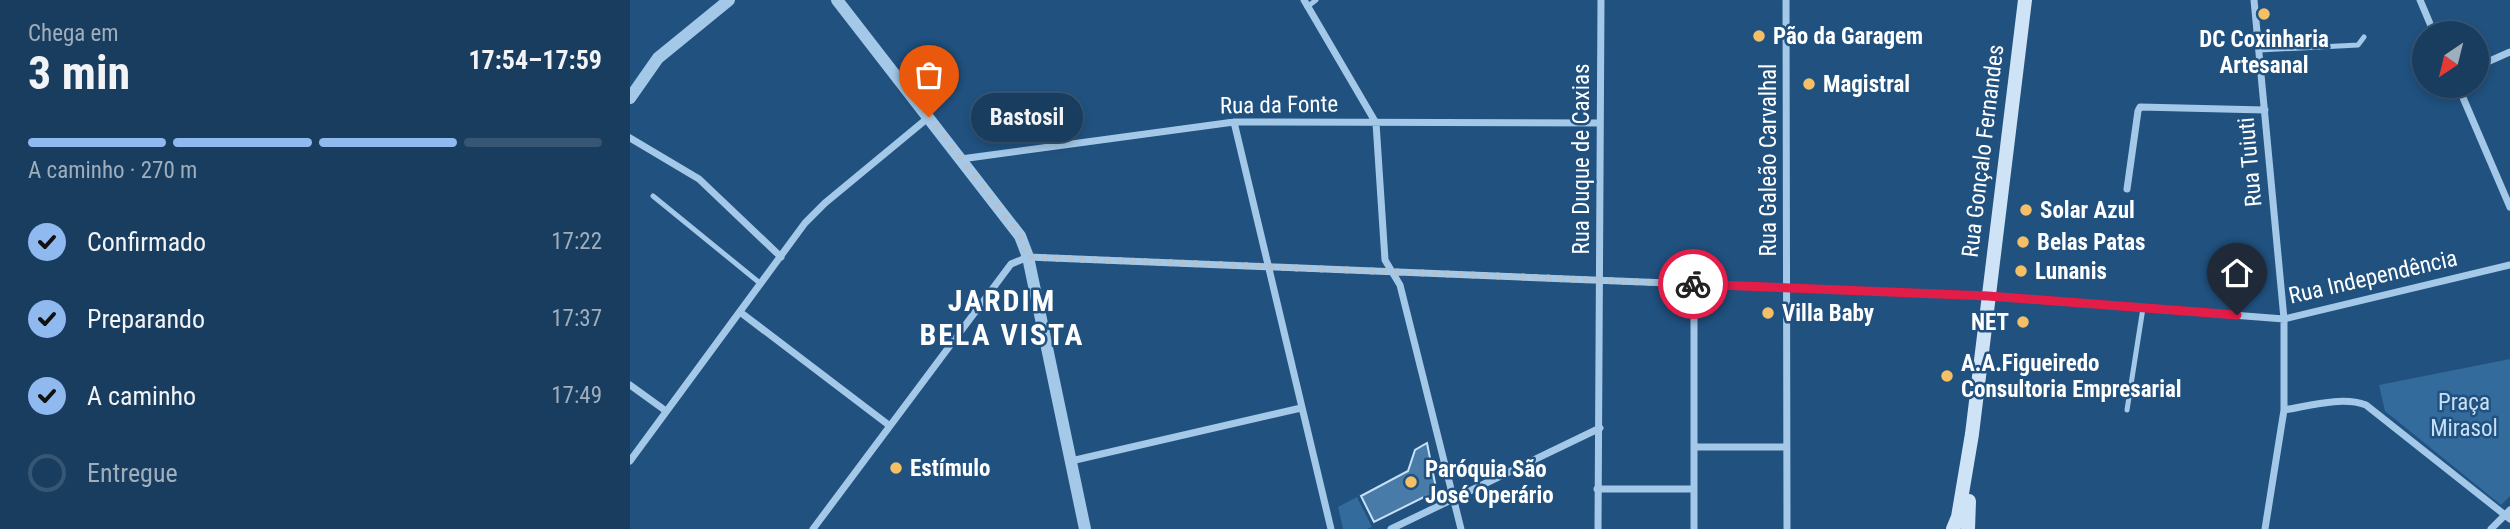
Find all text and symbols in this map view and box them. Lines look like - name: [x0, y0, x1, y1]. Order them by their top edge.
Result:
- marker: DC Coxinharia Artesanal: [2256, 6, 2272, 22]
- text: Chega em: [28, 20, 119, 47]
- north arrow: [2412, 21, 2488, 98]
- map controls: [2412, 21, 2489, 98]
- place label: Pão da Garagem: [1773, 23, 1923, 50]
- place label: DC Coxinharia Artesanal: [2199, 26, 2329, 79]
- marker: Pão da Garagem: [1751, 28, 1767, 44]
- street label: Rua Gonçalo Fernandes: [1957, 43, 2009, 259]
- text: 17:54–17:59: [468, 45, 602, 75]
- pin: [899, 45, 959, 117]
- text: 3 min: [28, 46, 130, 100]
- icon: bag: [910, 56, 948, 94]
- street label: Rua Duque de Caxias: [1568, 64, 1595, 254]
- street label: Rua Galeão Carvalhal: [1755, 64, 1782, 256]
- place label: Magistral: [1823, 71, 1910, 98]
- marker: Magistral: [1801, 76, 1817, 92]
- street label: Rua da Fonte: [1220, 90, 1338, 120]
- callout: Bastosil: [971, 92, 1083, 142]
- text: Bastosil: [990, 104, 1064, 131]
- street label: Rua Tuiuti: [2233, 116, 2267, 208]
- text: A caminho · 270 m: [28, 157, 197, 184]
- place label: Solar Azul: [2040, 197, 2135, 224]
- marker: Solar Azul: [2018, 202, 2034, 218]
- icon: check: [28, 223, 66, 261]
- text: Confirmado: [87, 227, 206, 257]
- text: 17:22: [551, 228, 602, 255]
- place label: Belas Patas: [2037, 229, 2145, 256]
- marker: Belas Patas: [2015, 234, 2031, 250]
- pin: [2207, 243, 2267, 315]
- street label: Rua Independência: [2286, 244, 2460, 310]
- courier: [1658, 249, 1728, 319]
- icon: home: [2218, 254, 2256, 292]
- place label: Lunanis: [2035, 258, 2107, 285]
- marker: Lunanis: [2013, 263, 2029, 279]
- icon: bike: [1674, 265, 1712, 303]
- district label: JARDIM BELA VISTA: [919, 283, 1085, 352]
- icon: check: [28, 300, 66, 338]
- place label: Villa Baby: [1782, 300, 1875, 327]
- text: Preparando: [87, 304, 205, 334]
- text: 17:37: [551, 305, 602, 332]
- marker: Villa Baby: [1760, 305, 1776, 321]
- place label: NET: [1971, 309, 2009, 336]
- marker: NET: [2015, 314, 2031, 330]
- place label: A.A.Figueiredo Consultoria Empresarial: [1961, 350, 2182, 403]
- marker: A.A.Figueiredo Consultoria Empresarial: [1939, 368, 1955, 384]
- icon: check: [28, 377, 66, 415]
- text: A caminho: [87, 381, 196, 411]
- text: 17:49: [551, 382, 602, 409]
- park label: Praça Mirasol: [2430, 389, 2498, 442]
- place label: Estímulo: [910, 455, 990, 482]
- place label: Paróquia São José Operário: [1425, 456, 1554, 509]
- text: Entregue: [87, 458, 178, 488]
- marker: Estímulo: [888, 460, 904, 476]
- marker: Paróquia São José Operário: [1403, 474, 1419, 490]

